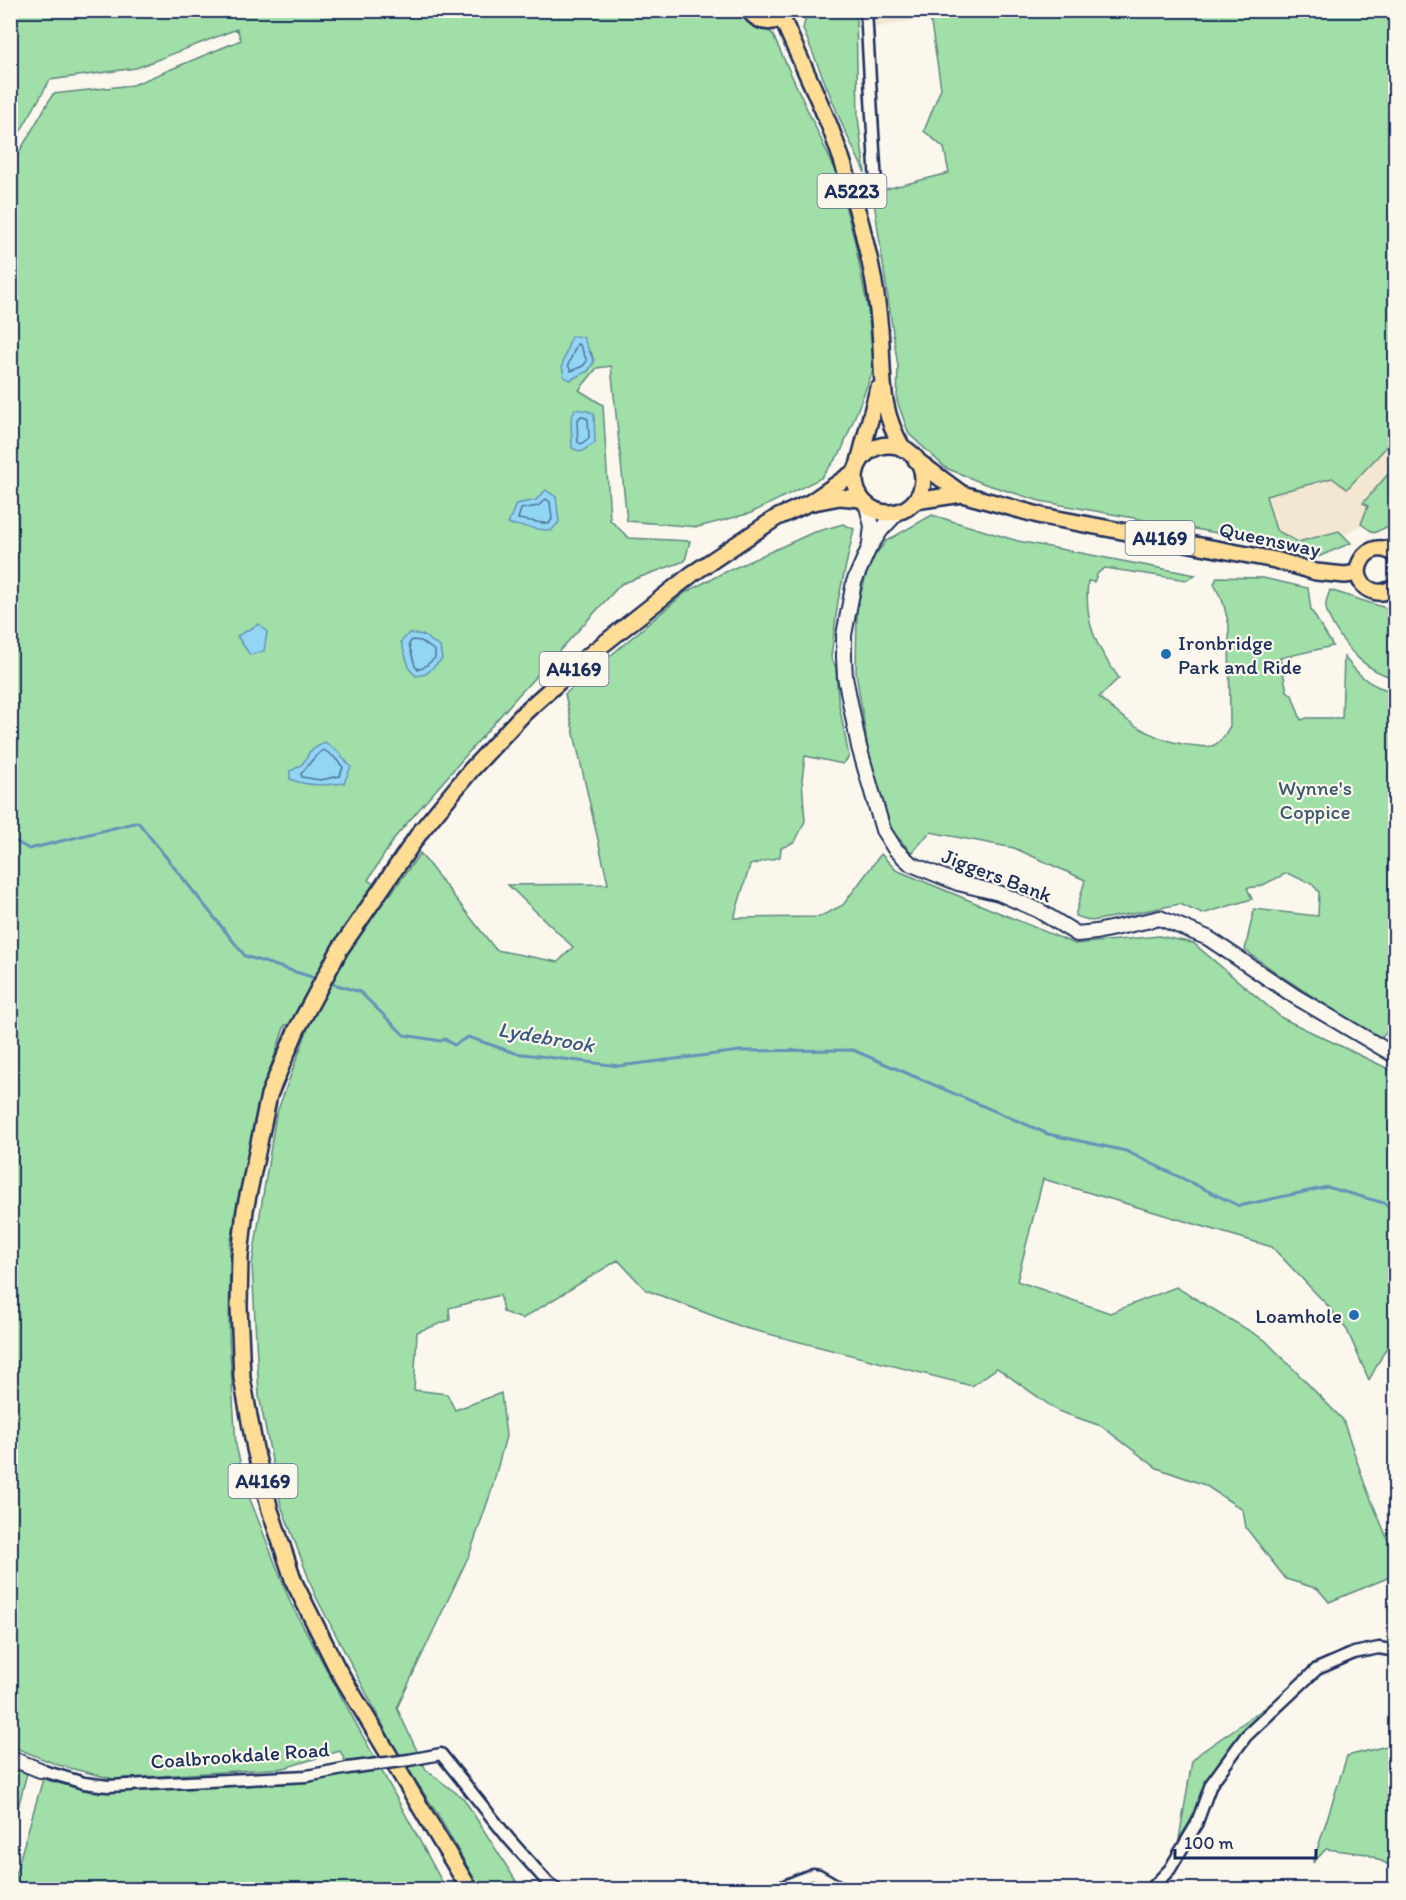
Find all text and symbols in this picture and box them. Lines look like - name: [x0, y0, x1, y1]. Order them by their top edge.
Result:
- road number: A5223: [818, 174, 886, 208]
- street label: Queensway: [1217, 516, 1323, 562]
- road number: A4169: [1126, 521, 1194, 555]
- place label: Ironbridge Park and Ride: [1178, 630, 1302, 679]
- marker: Ironbridge Park and Ride: [1159, 647, 1173, 661]
- road number: A4169: [540, 652, 608, 686]
- park label: Wynne's Coppice: [1278, 775, 1352, 824]
- street label: Jiggers Bank: [938, 843, 1056, 908]
- water label: Lydebrook: [496, 1015, 598, 1059]
- place label: Loamhole: [1255, 1303, 1342, 1328]
- marker: Loamhole: [1347, 1308, 1361, 1322]
- road number: A4169: [228, 1464, 298, 1498]
- street label: Coalbrookdale Road: [150, 1736, 331, 1774]
- scale bar: [1175, 1822, 1316, 1860]
- text: 100 m: [1184, 1832, 1234, 1854]

